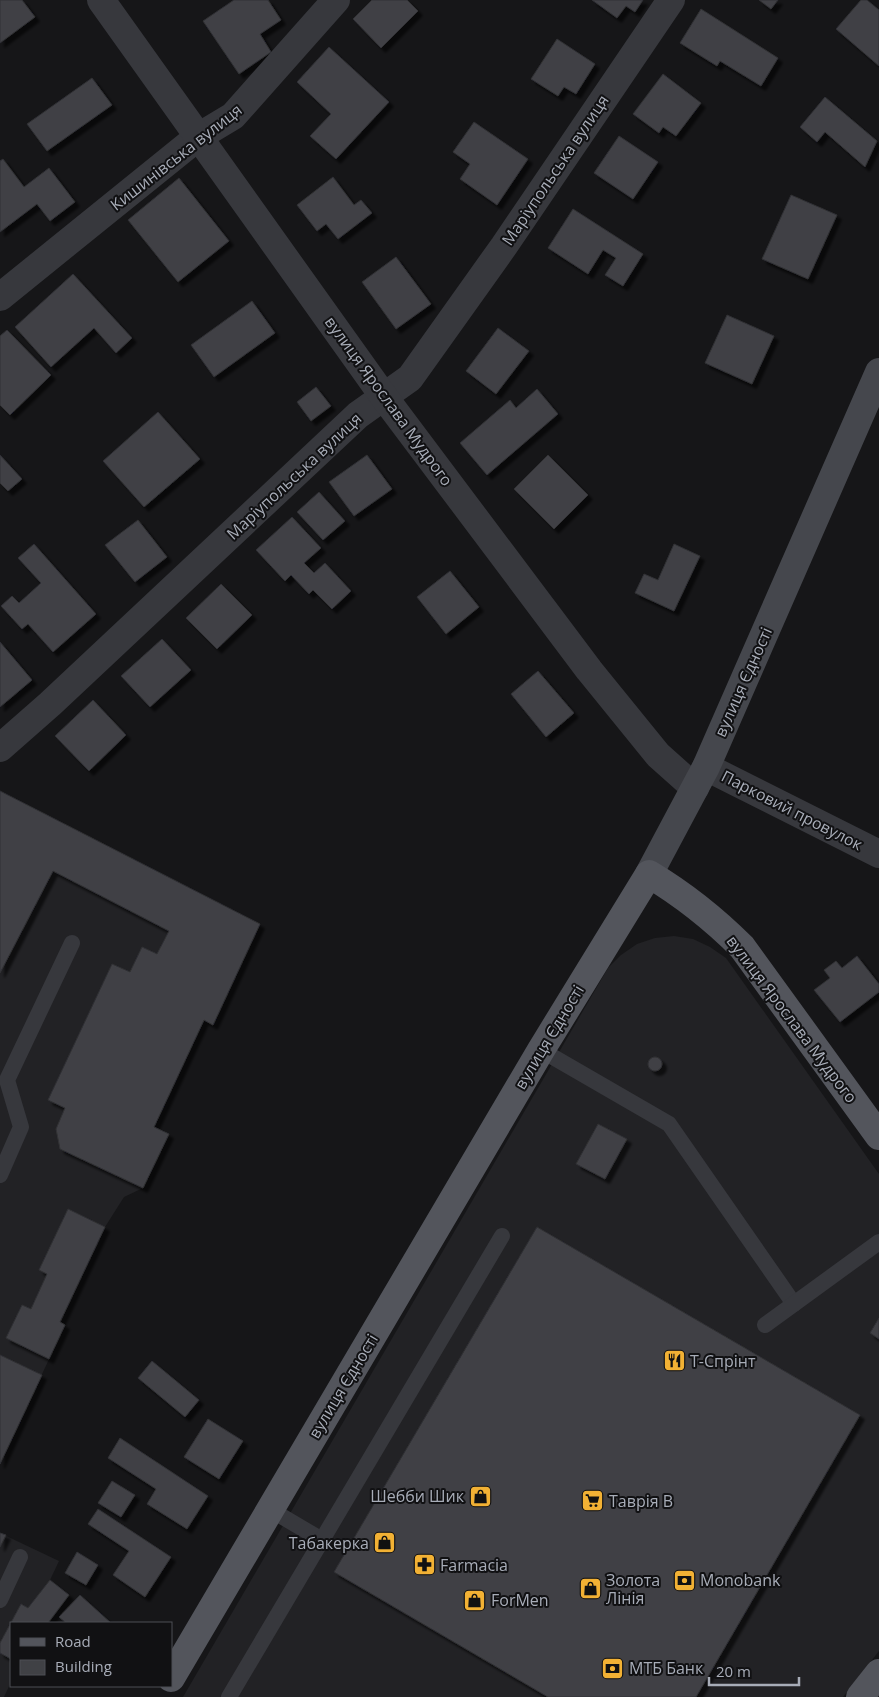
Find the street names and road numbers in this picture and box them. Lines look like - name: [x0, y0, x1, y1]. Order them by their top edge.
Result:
- street label: Маріупольська вулиця: [496, 90, 614, 250]
- street label: Кишинівська вулиця: [106, 99, 246, 215]
- street label: вулиця Ярослава Мудрого: [320, 312, 458, 490]
- street label: Маріупольська вулиця: [222, 408, 366, 544]
- street label: вулиця Єдності: [709, 624, 777, 740]
- street label: Парковий провулок: [718, 765, 867, 855]
- street label: вулиця Ярослава Мудрого: [722, 931, 862, 1107]
- street label: вулиця Єдності: [509, 981, 589, 1093]
- street label: вулиця Єдності: [303, 1330, 383, 1442]

